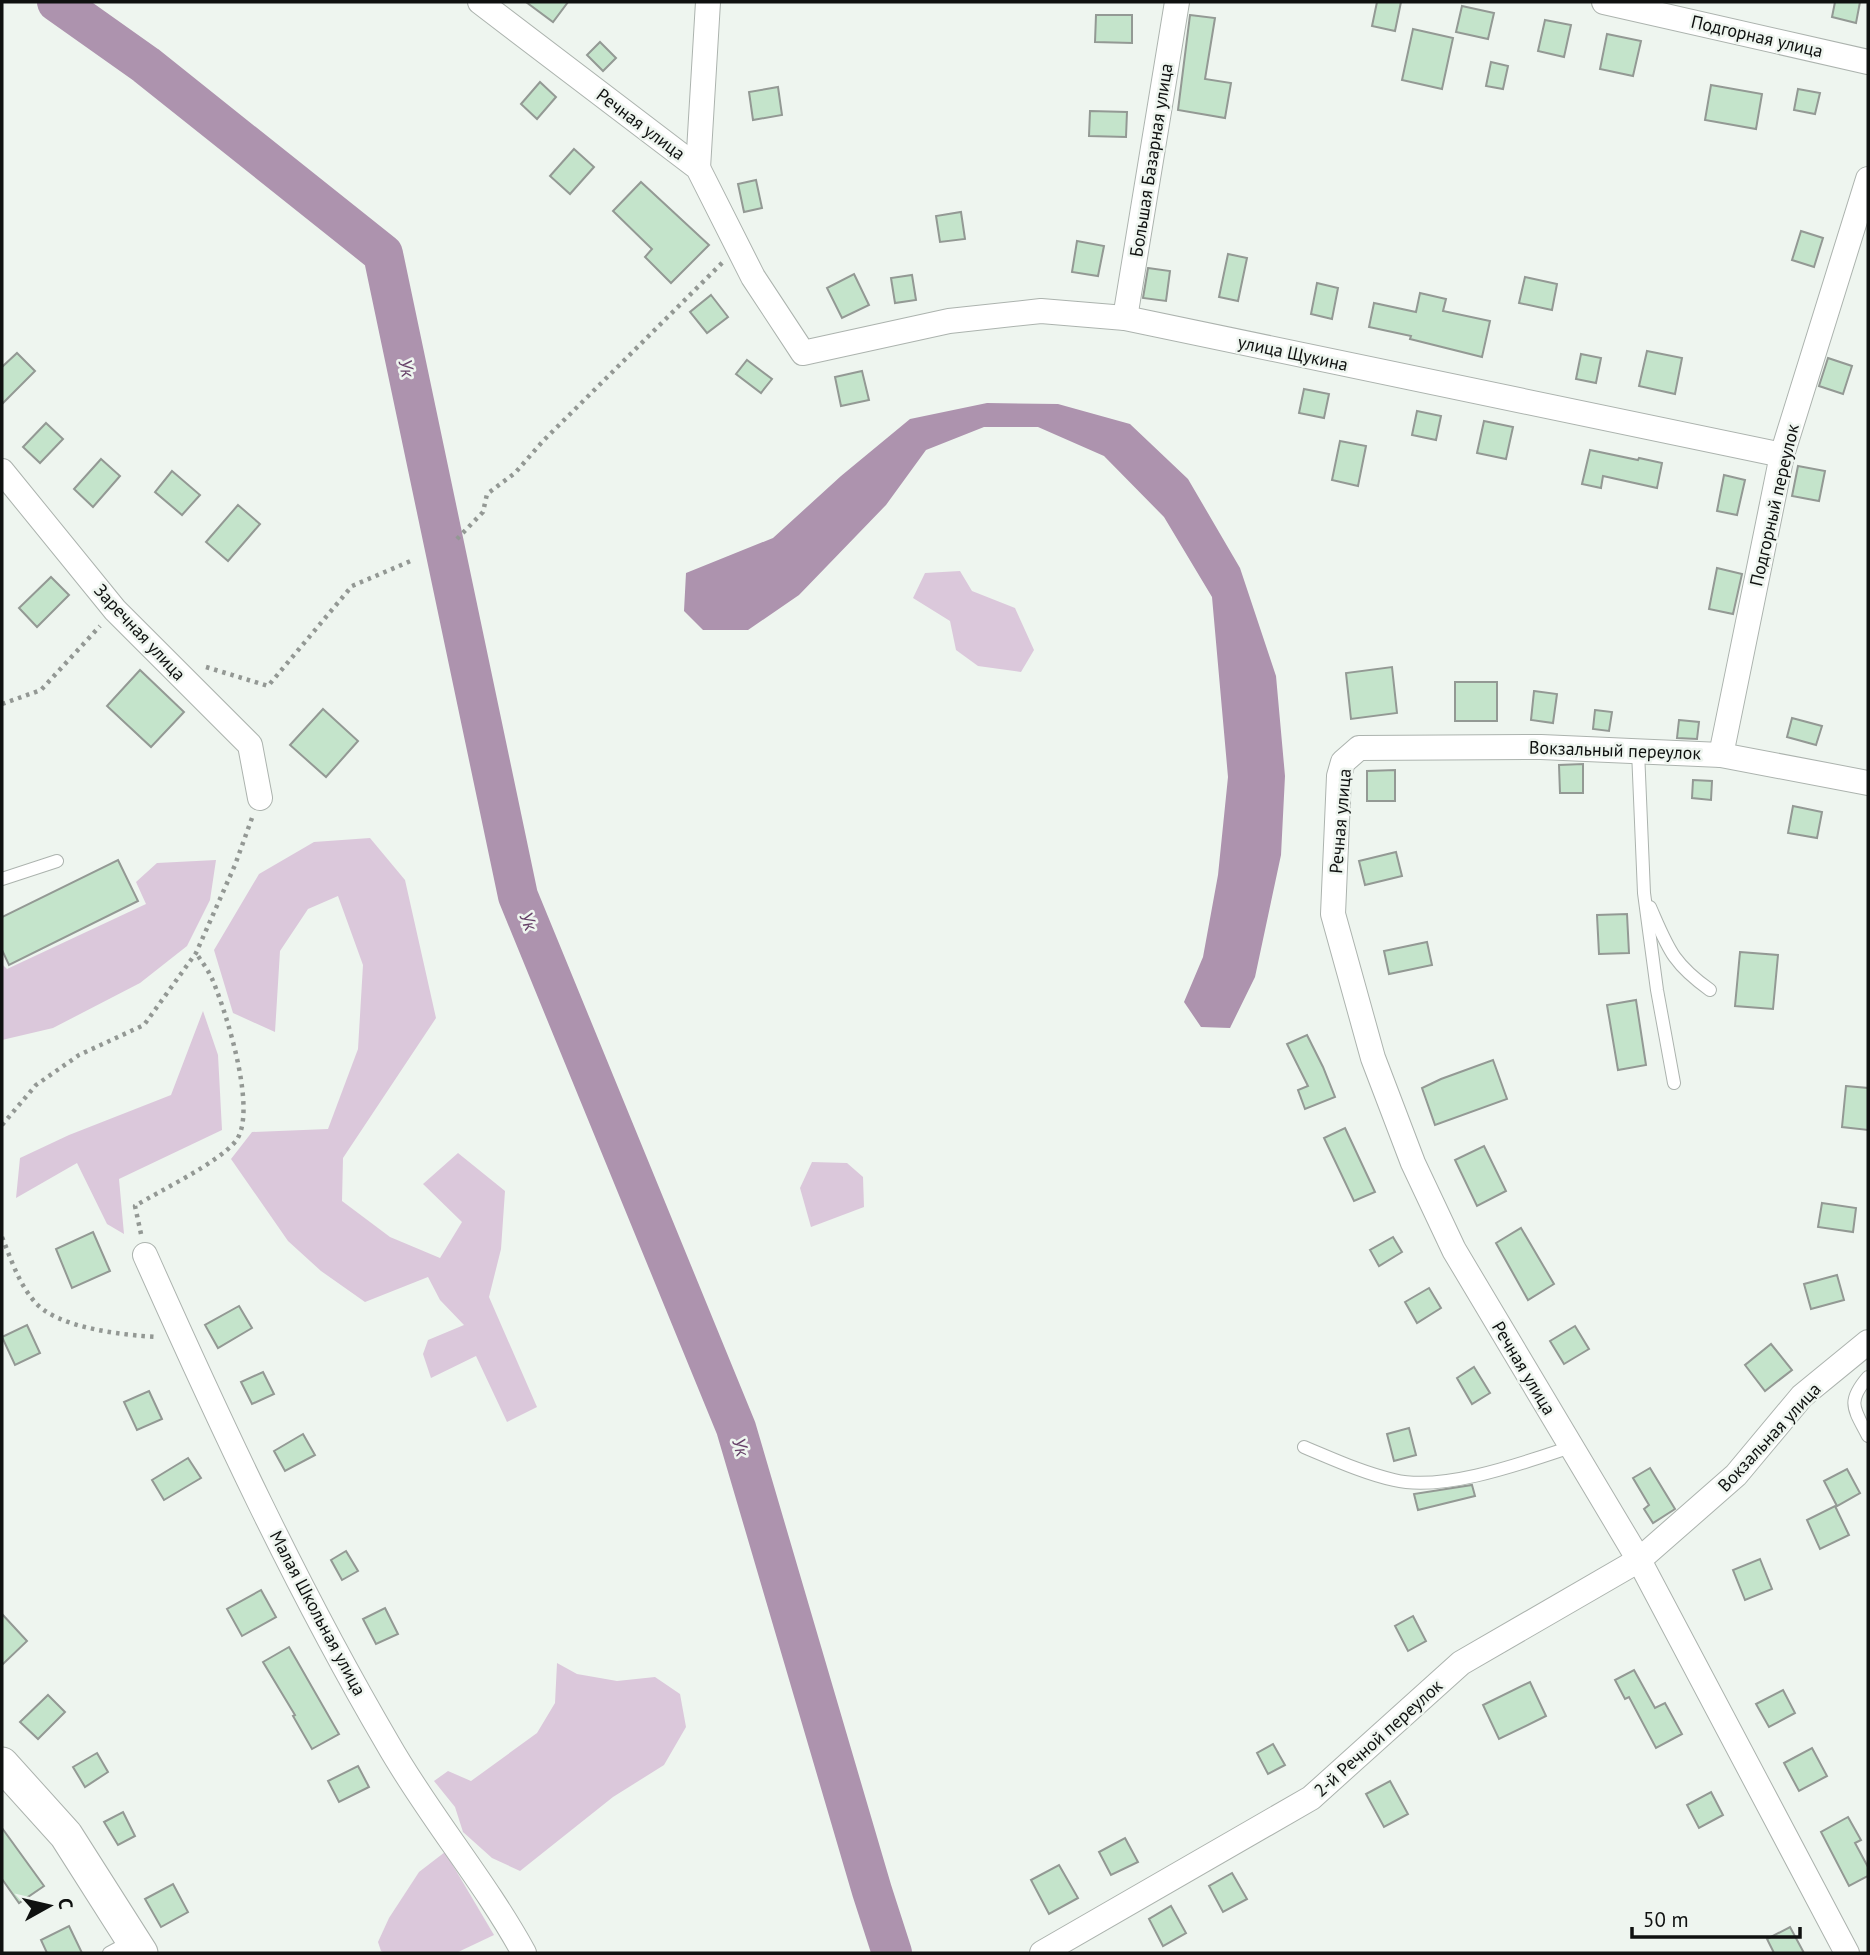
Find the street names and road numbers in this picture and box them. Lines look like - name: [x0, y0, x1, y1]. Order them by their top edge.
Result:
- street label: Подгорная улица: [1689, 10, 1825, 62]
- street label: Большая Базарная улица: [1124, 62, 1178, 258]
- street label: Речная улица: [592, 83, 690, 165]
- street label: улица Щукина: [1236, 330, 1350, 376]
- street label: Подгорный переулок: [1744, 421, 1804, 588]
- street label: Заречная улица: [89, 579, 191, 685]
- street label: Вокзальный переулок: [1529, 736, 1702, 765]
- street label: Речная улица: [1324, 768, 1356, 874]
- street label: Речная улица: [1487, 1317, 1561, 1419]
- street label: Вокзальная улица: [1713, 1378, 1825, 1496]
- street label: Малая Школьная улица: [265, 1527, 371, 1699]
- street label: 2-й Речной переулок: [1309, 1674, 1447, 1802]

